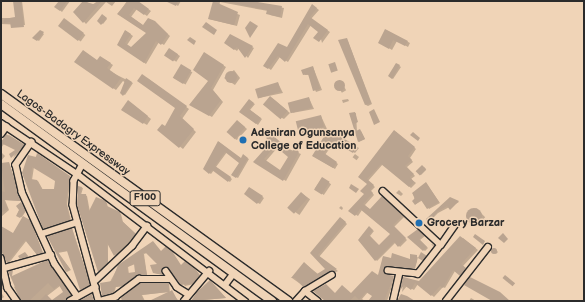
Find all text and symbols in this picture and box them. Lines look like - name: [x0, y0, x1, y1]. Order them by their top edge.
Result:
- street label: Lagos-Badagry Expressway: [13, 87, 133, 179]
- place label: Adeniran Ogunsanya College of Education: [251, 127, 356, 153]
- marker: Adeniran Ogunsanya College of Education: [238, 135, 248, 145]
- road number: F100: [129, 190, 161, 206]
- place label: Grocery Barzar: [427, 216, 505, 230]
- marker: Grocery Barzar: [414, 218, 424, 228]

